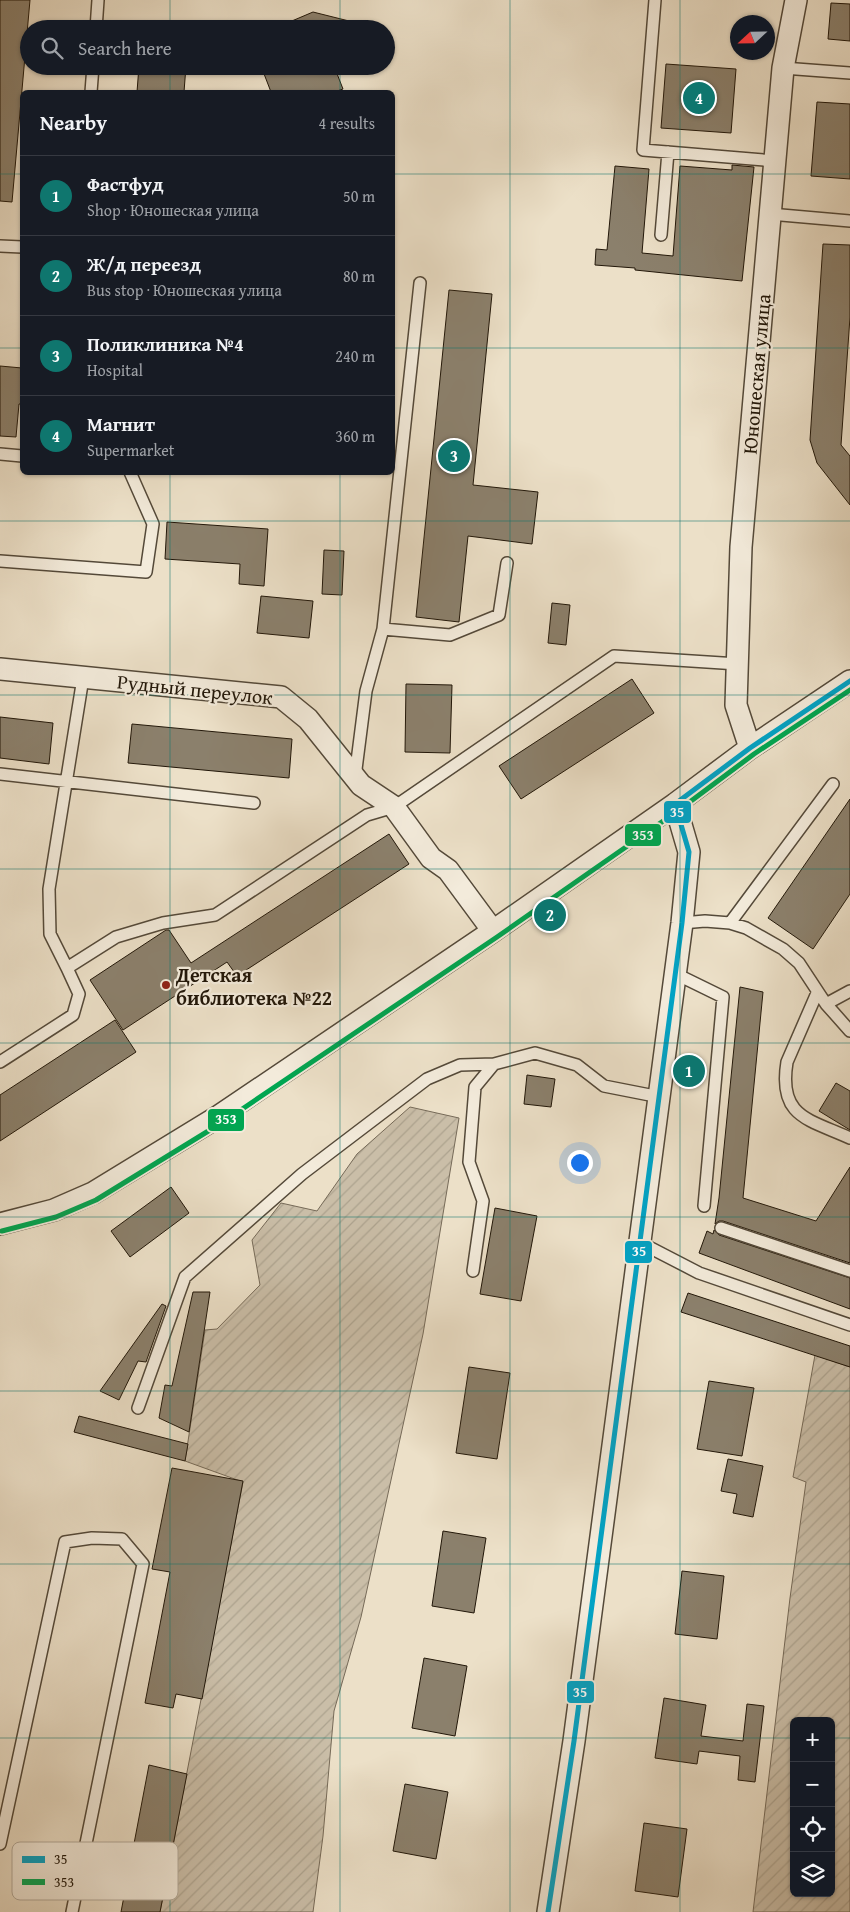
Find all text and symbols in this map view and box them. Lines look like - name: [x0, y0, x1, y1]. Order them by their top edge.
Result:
- north arrow: [730, 15, 775, 60]
- search box: [20, 20, 395, 75]
- icon: search: [38, 34, 66, 62]
- text: Search here: [78, 34, 172, 62]
- pin: 4: [683, 79, 715, 117]
- text: Nearby: [40, 107, 107, 138]
- text: 4 results: [318, 111, 375, 135]
- text: Фастфуд: [87, 170, 164, 198]
- text: 1: [52, 184, 60, 208]
- text: 50 m: [343, 184, 375, 208]
- text: Shop · Юношеская улица: [87, 198, 259, 222]
- text: Ж/д переезд: [87, 250, 201, 278]
- text: 2: [52, 264, 60, 288]
- text: 80 m: [343, 264, 375, 288]
- text: Bus stop · Юношеская улица: [87, 278, 282, 302]
- street label: Юношеская улица: [735, 292, 777, 455]
- text: Поликлиника №4: [87, 330, 244, 358]
- text: 3: [52, 344, 60, 368]
- text: 240 m: [335, 344, 375, 368]
- text: Hospital: [87, 358, 143, 382]
- text: Магнит: [87, 410, 155, 438]
- text: 4: [52, 424, 60, 448]
- text: 360 m: [335, 424, 375, 448]
- pin: 3: [438, 437, 470, 475]
- text: Supermarket: [87, 438, 174, 462]
- street label: Рудный переулок: [116, 666, 275, 712]
- line badge: 35: [663, 800, 692, 824]
- text: 35: [670, 802, 684, 822]
- line badge: 353: [624, 823, 662, 847]
- text: 353: [632, 825, 654, 845]
- pin: 2: [534, 896, 566, 934]
- place label: Детская библиотека №22: [175, 960, 332, 1012]
- marker: Детская библиотека №22: [160, 979, 172, 991]
- pin: 1: [673, 1052, 705, 1090]
- line badge: 353: [207, 1108, 245, 1132]
- text: 353: [215, 1109, 237, 1129]
- your location: [567, 1150, 593, 1176]
- line badge: 35: [624, 1240, 653, 1264]
- text: 35: [632, 1241, 646, 1261]
- line badge: 35: [566, 1680, 595, 1704]
- text: 35: [573, 1682, 587, 1702]
- map controls: [790, 1717, 835, 1897]
- button: +: [790, 1717, 835, 1762]
- button: −: [790, 1762, 835, 1807]
- button: locate: [790, 1807, 835, 1852]
- legend: [12, 1842, 178, 1900]
- text: 35: [54, 1849, 67, 1869]
- button: layers: [790, 1852, 835, 1897]
- text: 353: [54, 1872, 74, 1892]

